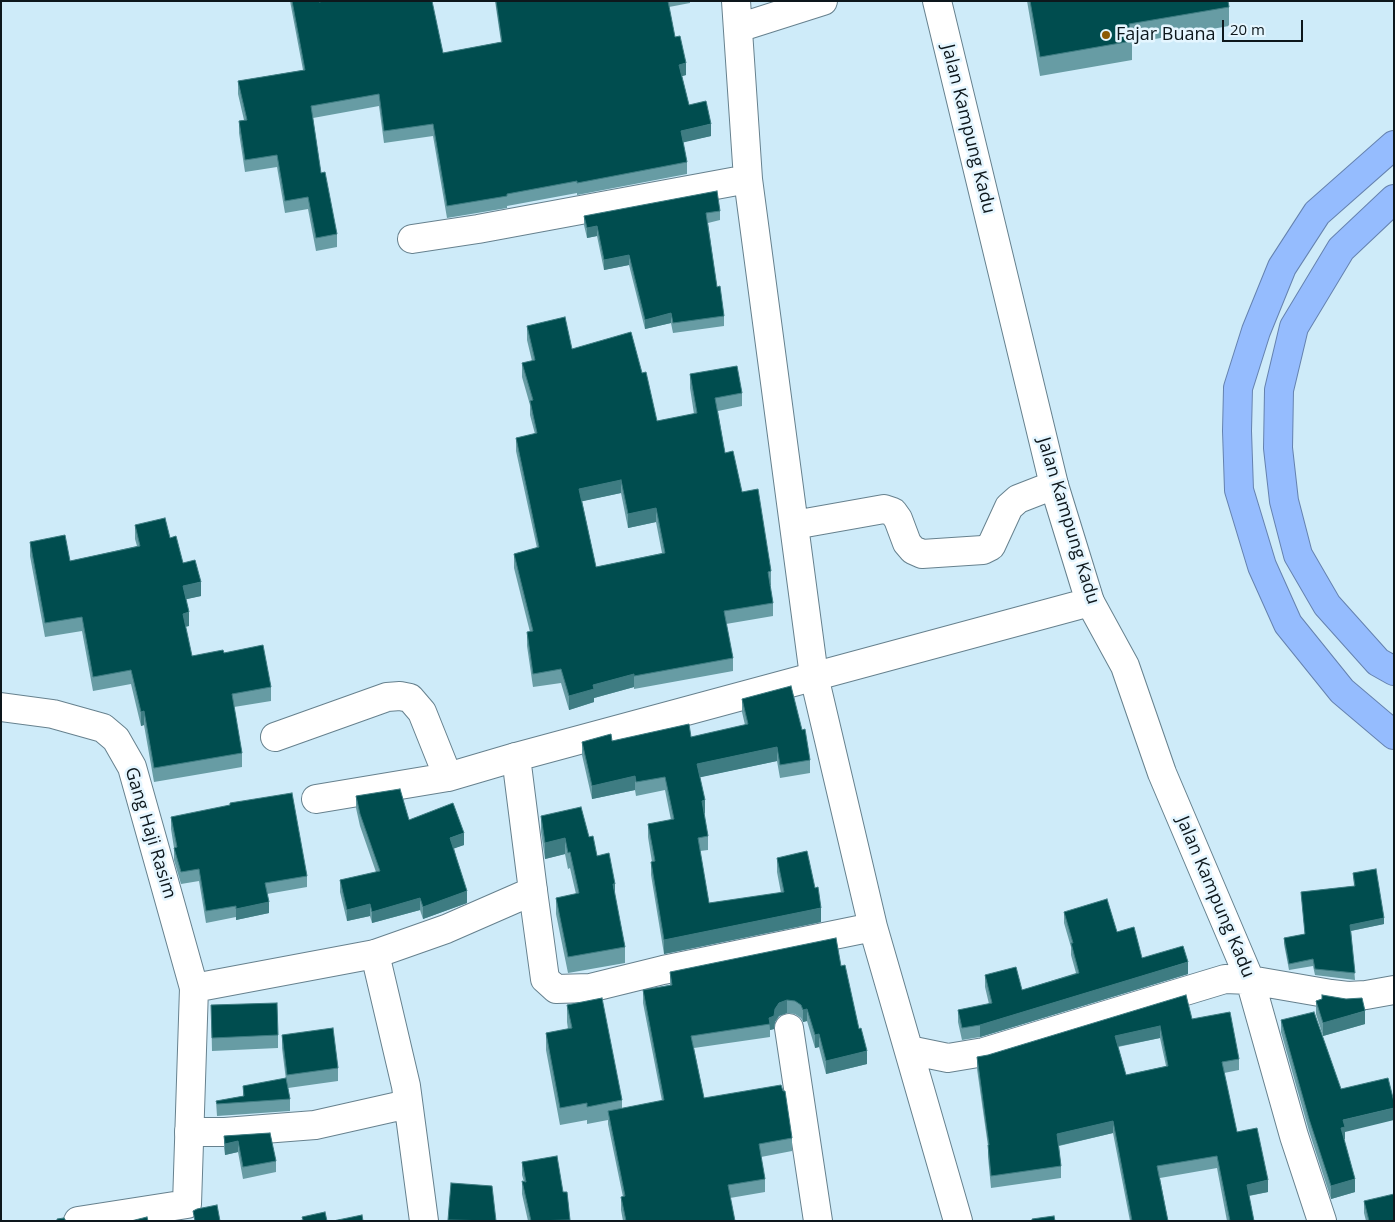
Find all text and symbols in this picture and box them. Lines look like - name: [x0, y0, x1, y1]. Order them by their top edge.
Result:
- scale bar: [1225, 10, 1306, 42]
- text: 20 m: [1230, 19, 1265, 39]
- place label: Fajar Buana: [1116, 24, 1216, 46]
- marker: Fajar Buana: [1100, 29, 1112, 41]
- street label: Jalan Kampung Kadu: [937, 42, 999, 216]
- street label: Jalan Kampung Kadu: [1032, 435, 1104, 607]
- street label: Gang Haji Rasim: [120, 765, 180, 901]
- street label: Jalan Kampung Kadu: [1171, 813, 1259, 981]

